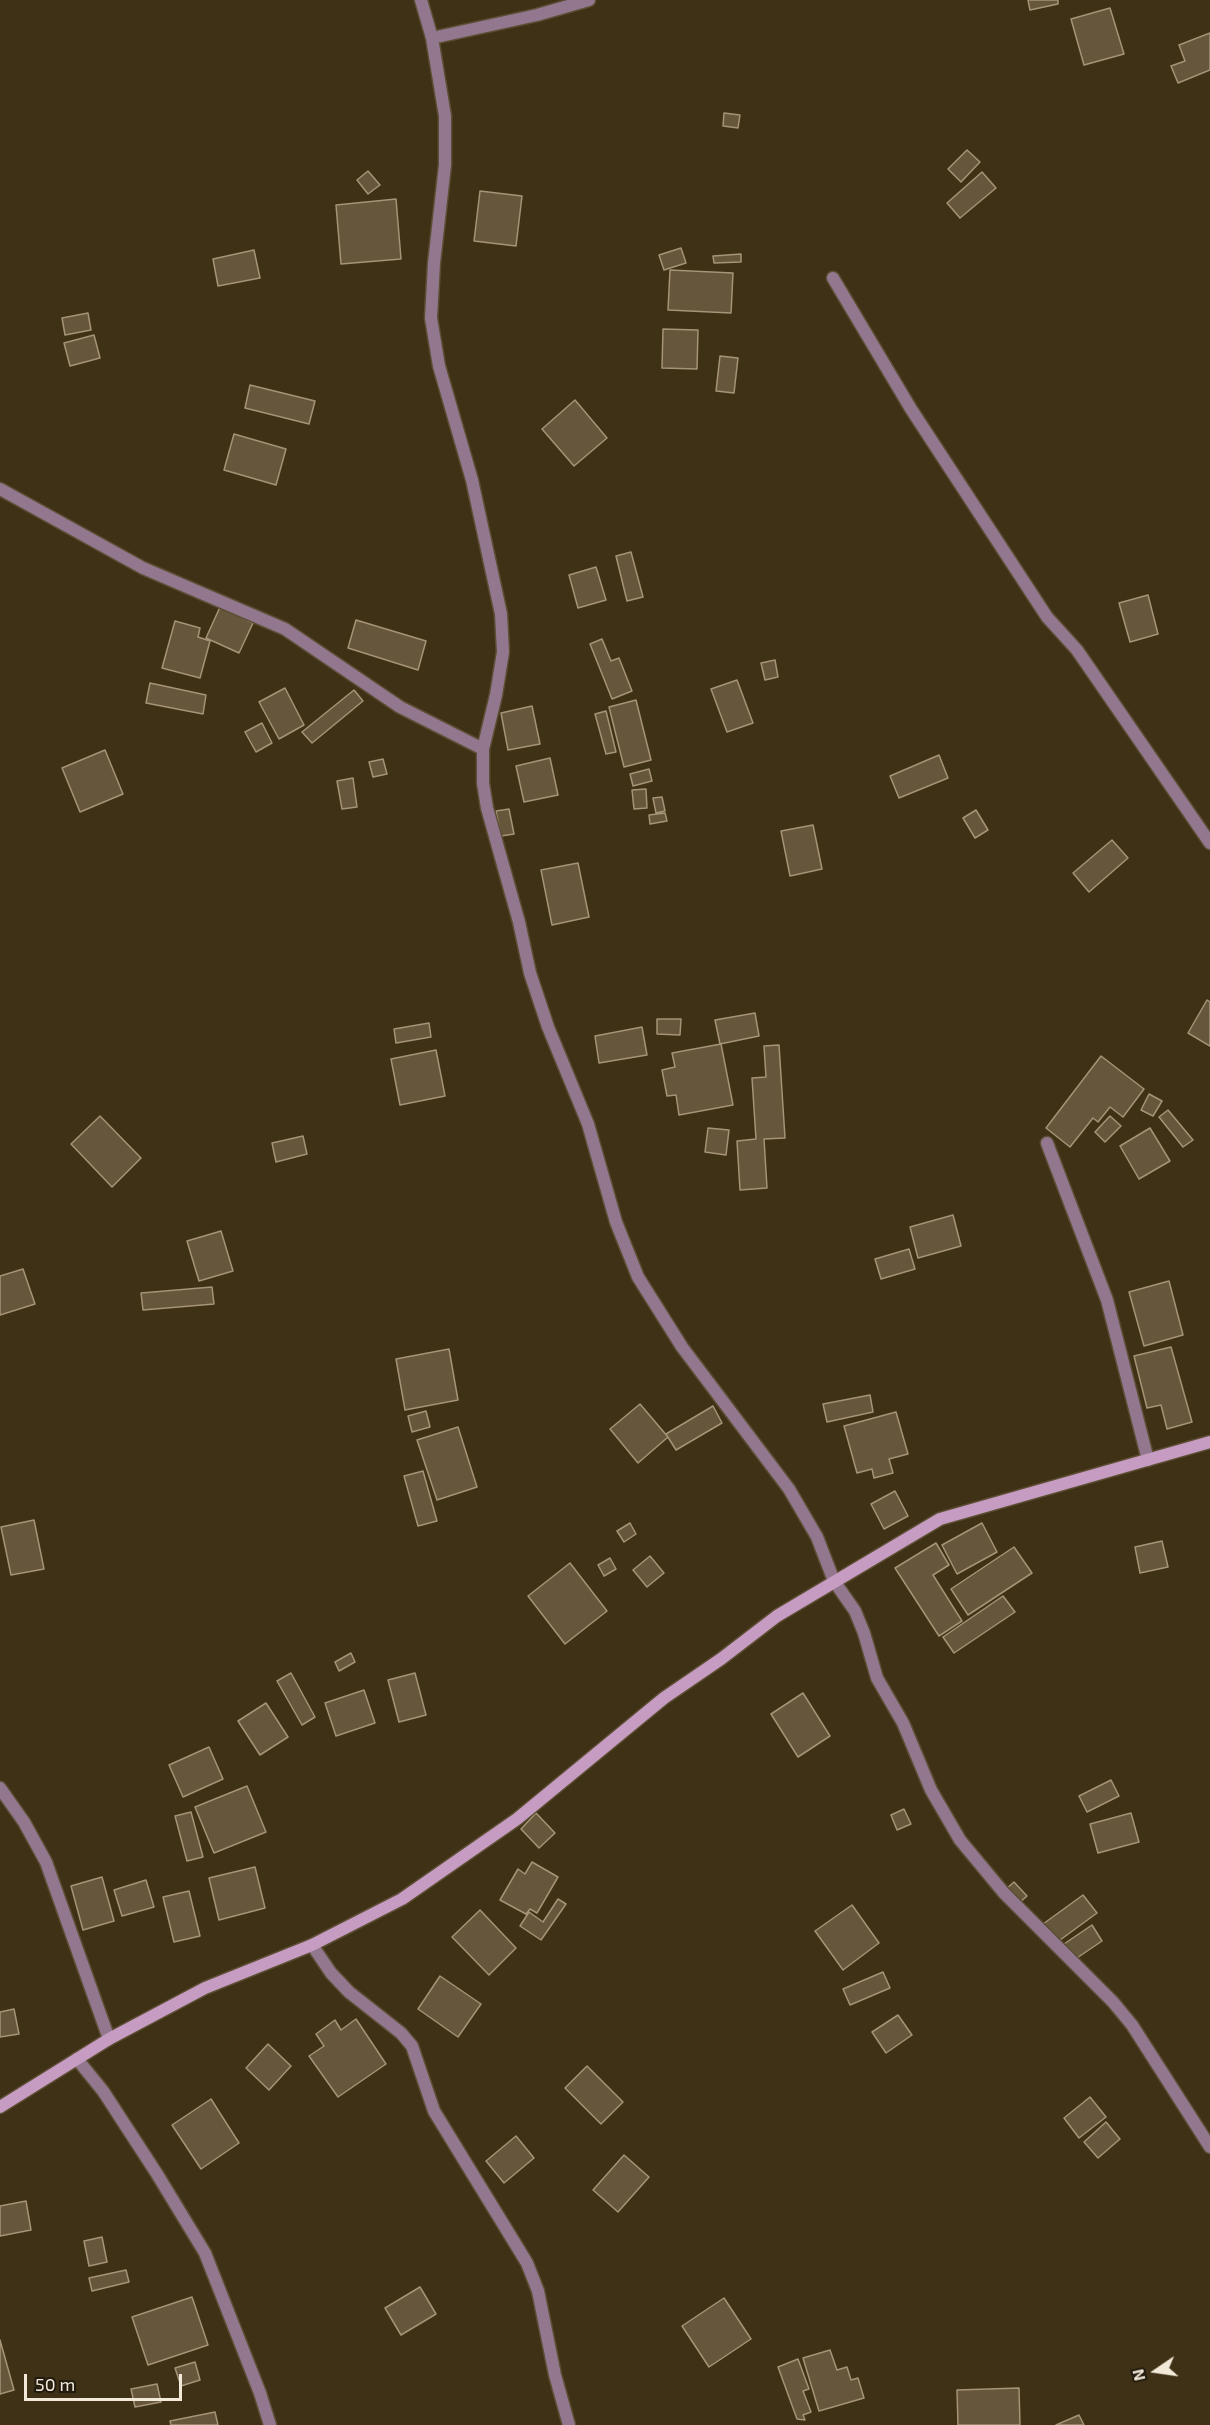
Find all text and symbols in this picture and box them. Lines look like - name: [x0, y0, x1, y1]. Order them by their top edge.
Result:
- north arrow: [1126, 2341, 1186, 2401]
- scale bar: [27, 2362, 184, 2400]
- text: N: [1127, 2367, 1149, 2383]
- text: 50 m: [35, 2373, 75, 2395]

